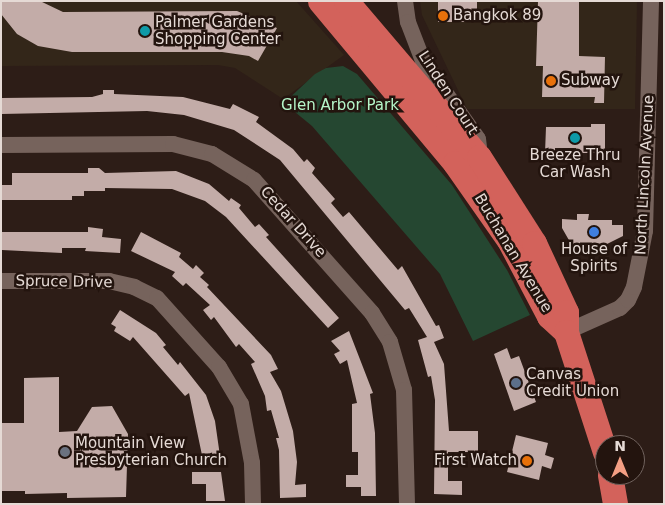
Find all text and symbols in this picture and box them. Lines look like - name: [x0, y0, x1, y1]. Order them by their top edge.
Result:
- place label: Bangkok 89: [453, 7, 541, 25]
- marker: Bangkok 89: [437, 10, 449, 22]
- place label: Palmer Gardens Shopping Center: [155, 13, 281, 48]
- marker: Palmer Gardens Shopping Center: [139, 25, 151, 37]
- street label: Linden Court: [414, 48, 482, 138]
- place label: Subway: [561, 72, 620, 90]
- marker: Subway: [545, 75, 557, 87]
- street label: North Lincoln Avenue: [632, 94, 658, 256]
- park label: Glen Arbor Park: [281, 97, 399, 115]
- marker: Breeze Thru Car Wash: [569, 132, 581, 144]
- place label: Breeze Thru Car Wash: [530, 146, 620, 181]
- street label: Cedar Drive: [256, 183, 330, 261]
- street label: Buchanan Avenue: [470, 190, 556, 316]
- marker: House of Spirits: [588, 226, 600, 238]
- place label: House of Spirits: [561, 240, 627, 275]
- street label: Spruce Drive: [15, 272, 113, 292]
- place label: Canvas Credit Union: [526, 365, 619, 400]
- marker: Canvas Credit Union: [510, 377, 522, 389]
- place label: Mountain View Presbyterian Church: [75, 434, 227, 469]
- north arrow: [595, 435, 645, 485]
- text: N: [614, 438, 626, 454]
- marker: Mountain View Presbyterian Church: [59, 446, 71, 458]
- place label: First Watch: [434, 452, 517, 470]
- marker: First Watch: [521, 455, 533, 467]

